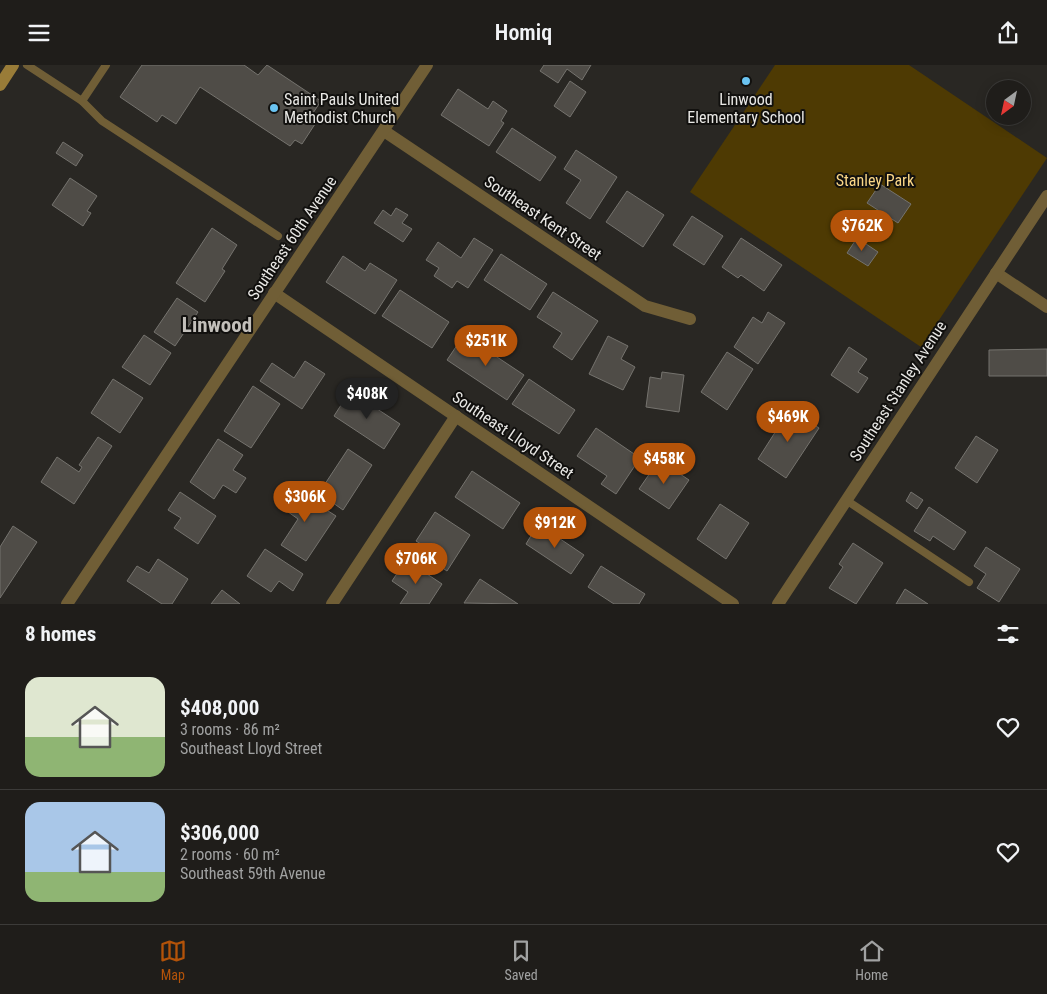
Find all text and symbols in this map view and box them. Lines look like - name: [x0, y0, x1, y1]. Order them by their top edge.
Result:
- icon: menu: [25, 19, 53, 47]
- icon: share: [994, 19, 1022, 47]
- text: Homiq: [495, 20, 552, 45]
- marker: Linwood Elementary School: [740, 75, 752, 87]
- north arrow: [986, 80, 1031, 125]
- map controls: [986, 80, 1031, 125]
- place label: Saint Pauls United Methodist Church: [284, 90, 399, 127]
- place label: Linwood Elementary School: [687, 90, 805, 127]
- marker: Saint Pauls United Methodist Church: [268, 102, 280, 114]
- park label: Stanley Park: [836, 171, 915, 190]
- street label: Southeast 60th Avenue: [243, 172, 341, 304]
- street label: Southeast Kent Street: [481, 172, 605, 264]
- pin: $762K: [827, 209, 897, 252]
- text: $762K: [841, 216, 883, 235]
- district label: Linwood: [182, 313, 252, 337]
- street label: Southeast Stanley Avenue: [846, 317, 950, 465]
- pin: $251K: [451, 325, 521, 367]
- text: $251K: [465, 331, 507, 350]
- pin: $408K: [332, 377, 402, 420]
- text: $408K: [346, 384, 388, 403]
- street label: Southeast Lloyd Street: [449, 387, 577, 483]
- pin: $469K: [753, 401, 823, 443]
- text: $469K: [767, 407, 809, 426]
- pin: $458K: [629, 443, 699, 485]
- text: $458K: [643, 449, 685, 468]
- pin: $306K: [270, 481, 340, 523]
- text: $306K: [284, 487, 326, 506]
- pin: $912K: [520, 507, 590, 549]
- text: $912K: [534, 513, 576, 532]
- pin: $706K: [381, 543, 451, 585]
- text: $706K: [395, 549, 437, 568]
- icon: filters: [994, 620, 1022, 648]
- text: 8 homes: [25, 622, 96, 646]
- text: $408,000: [180, 696, 259, 720]
- icon: home: [65, 697, 125, 757]
- icon: heart: [994, 713, 1022, 741]
- text: 3 rooms · 86 m²: [180, 720, 280, 739]
- text: Southeast Lloyd Street: [180, 739, 322, 758]
- text: $306,000: [180, 821, 259, 845]
- icon: home: [65, 822, 125, 882]
- icon: heart: [994, 838, 1022, 866]
- text: 2 rooms · 60 m²: [180, 845, 280, 864]
- text: Southeast 59th Avenue: [180, 864, 325, 883]
- tab: Map: [159, 937, 187, 983]
- tab: Saved: [504, 937, 538, 983]
- tab: Home: [855, 937, 888, 983]

